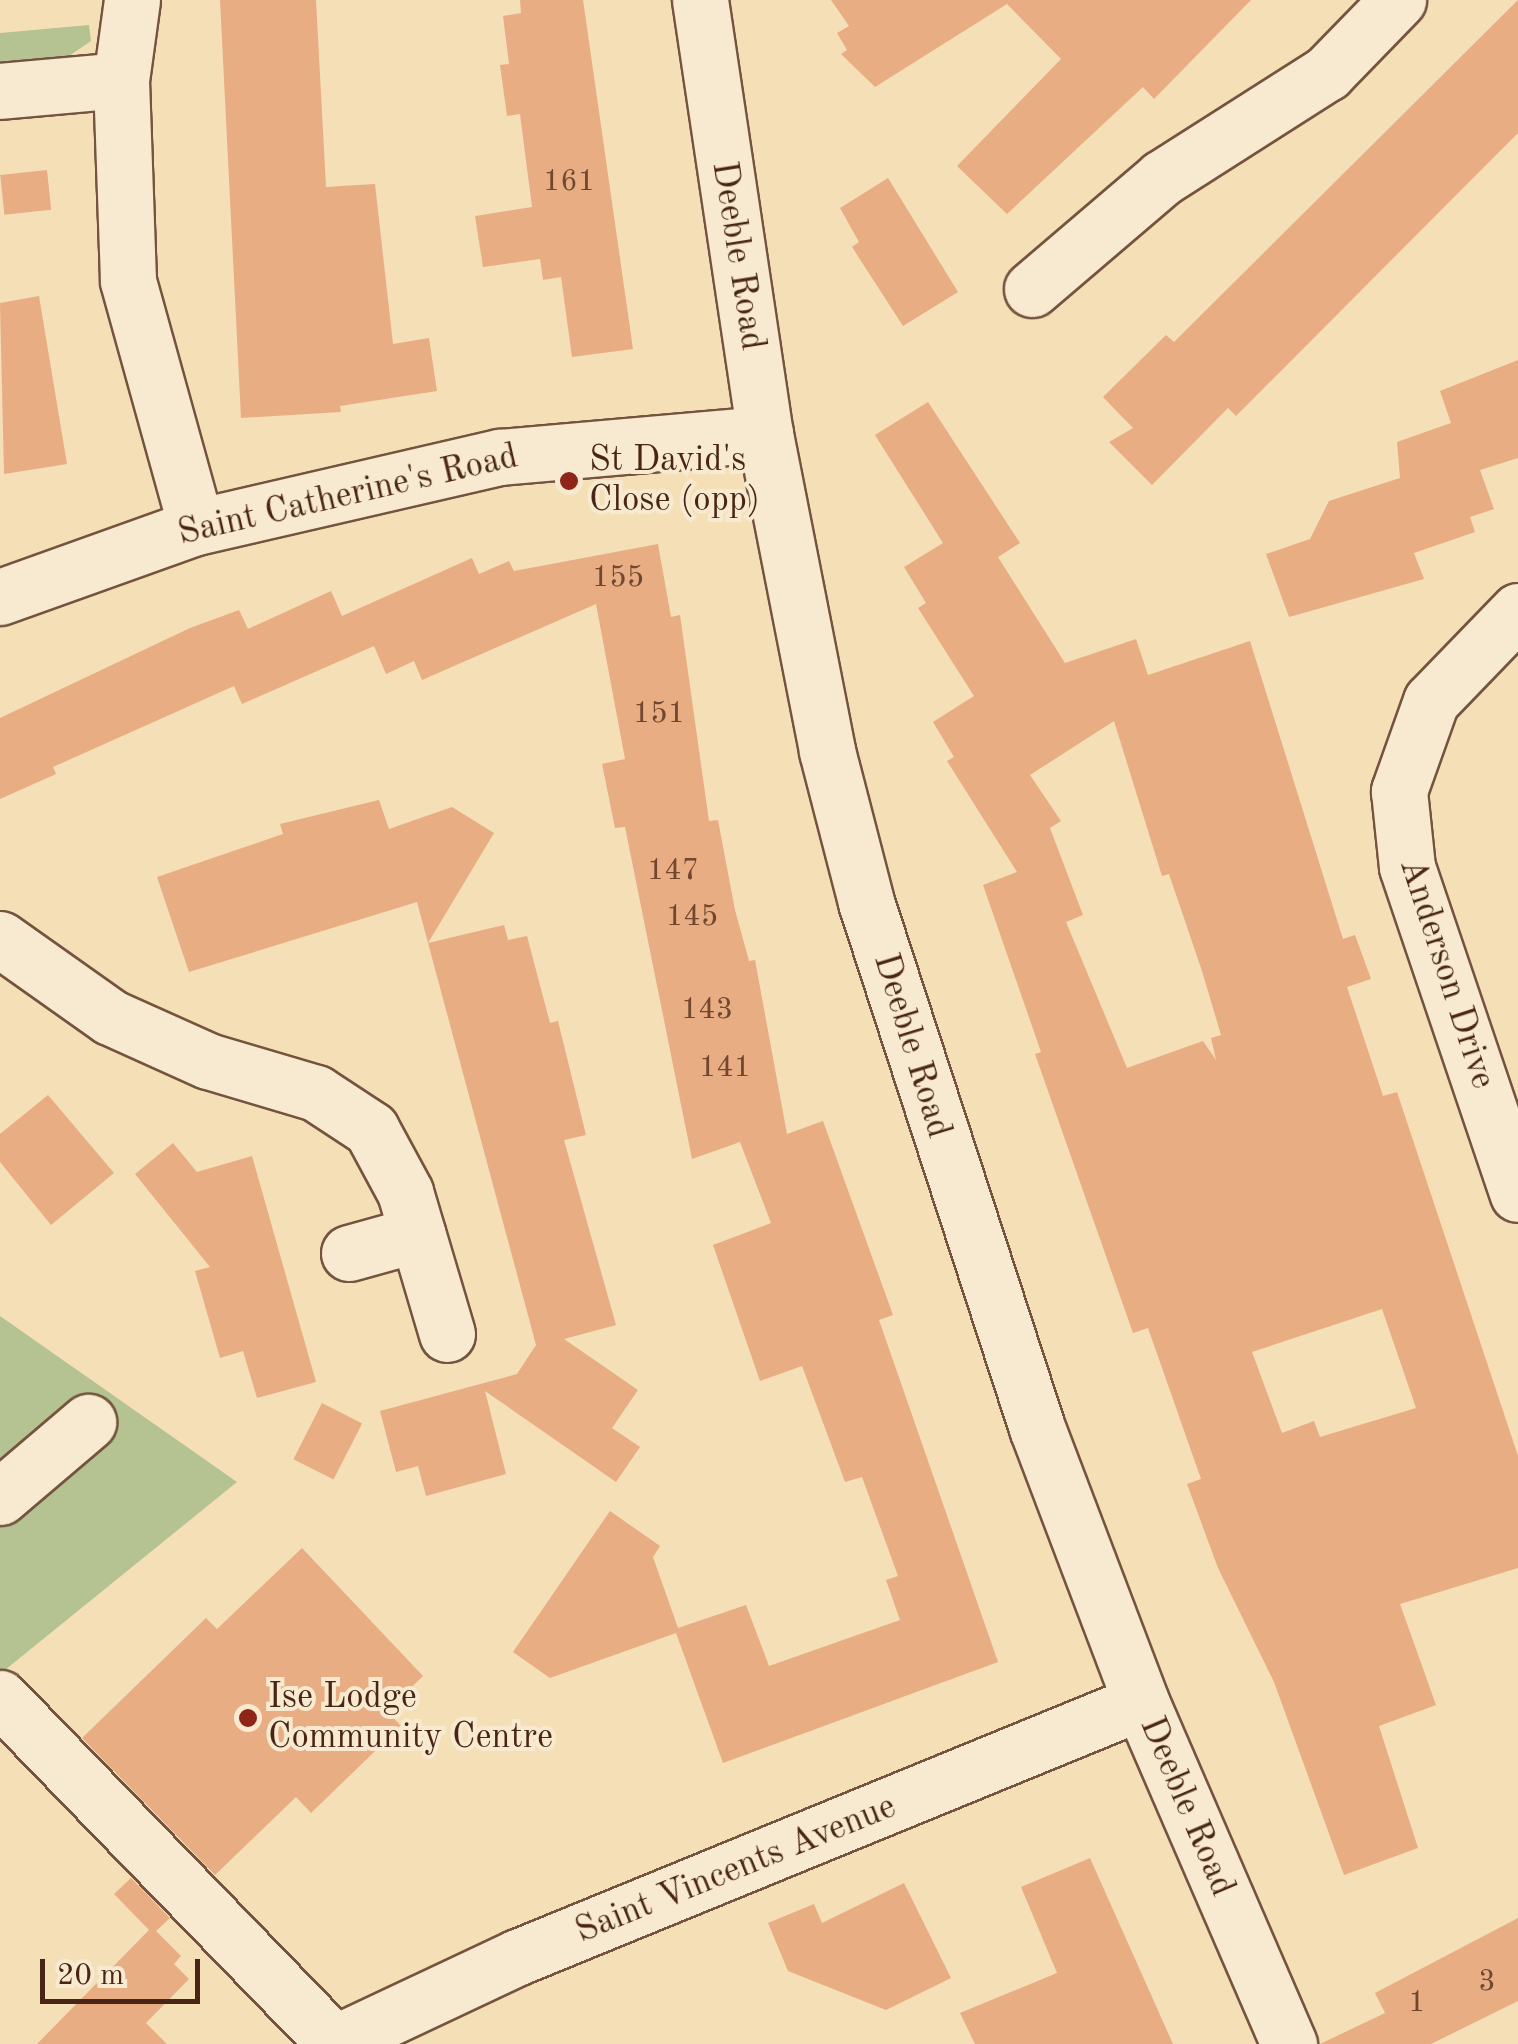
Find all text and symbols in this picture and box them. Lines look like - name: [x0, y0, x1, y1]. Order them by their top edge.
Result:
- street label: Deeble Road: [701, 159, 773, 353]
- house number: 161: [543, 164, 595, 200]
- street label: Saint Catherine's Road: [174, 436, 522, 556]
- place label: St David's Close (opp): [589, 440, 760, 522]
- marker: St David's Close (opp): [558, 470, 580, 492]
- house number: 155: [592, 560, 644, 596]
- house number: 151: [633, 696, 685, 732]
- house number: 147: [647, 853, 699, 889]
- street label: Anderson Drive: [1389, 854, 1503, 1094]
- house number: 145: [666, 899, 718, 935]
- street label: Deeble Road: [863, 949, 959, 1143]
- house number: 143: [681, 992, 733, 1028]
- house number: 141: [699, 1050, 751, 1086]
- place label: Ise Lodge Community Centre: [268, 1677, 553, 1759]
- marker: Ise Lodge Community Centre: [237, 1707, 259, 1729]
- street label: Deeble Road: [1129, 1711, 1243, 1903]
- street label: Saint Vincents Avenue: [570, 1786, 902, 1954]
- scale bar: [45, 1939, 205, 2001]
- text: 20 m: [57, 1961, 124, 1991]
- house number: 3: [1478, 1964, 1496, 2000]
- house number: 1: [1408, 1985, 1426, 2021]

